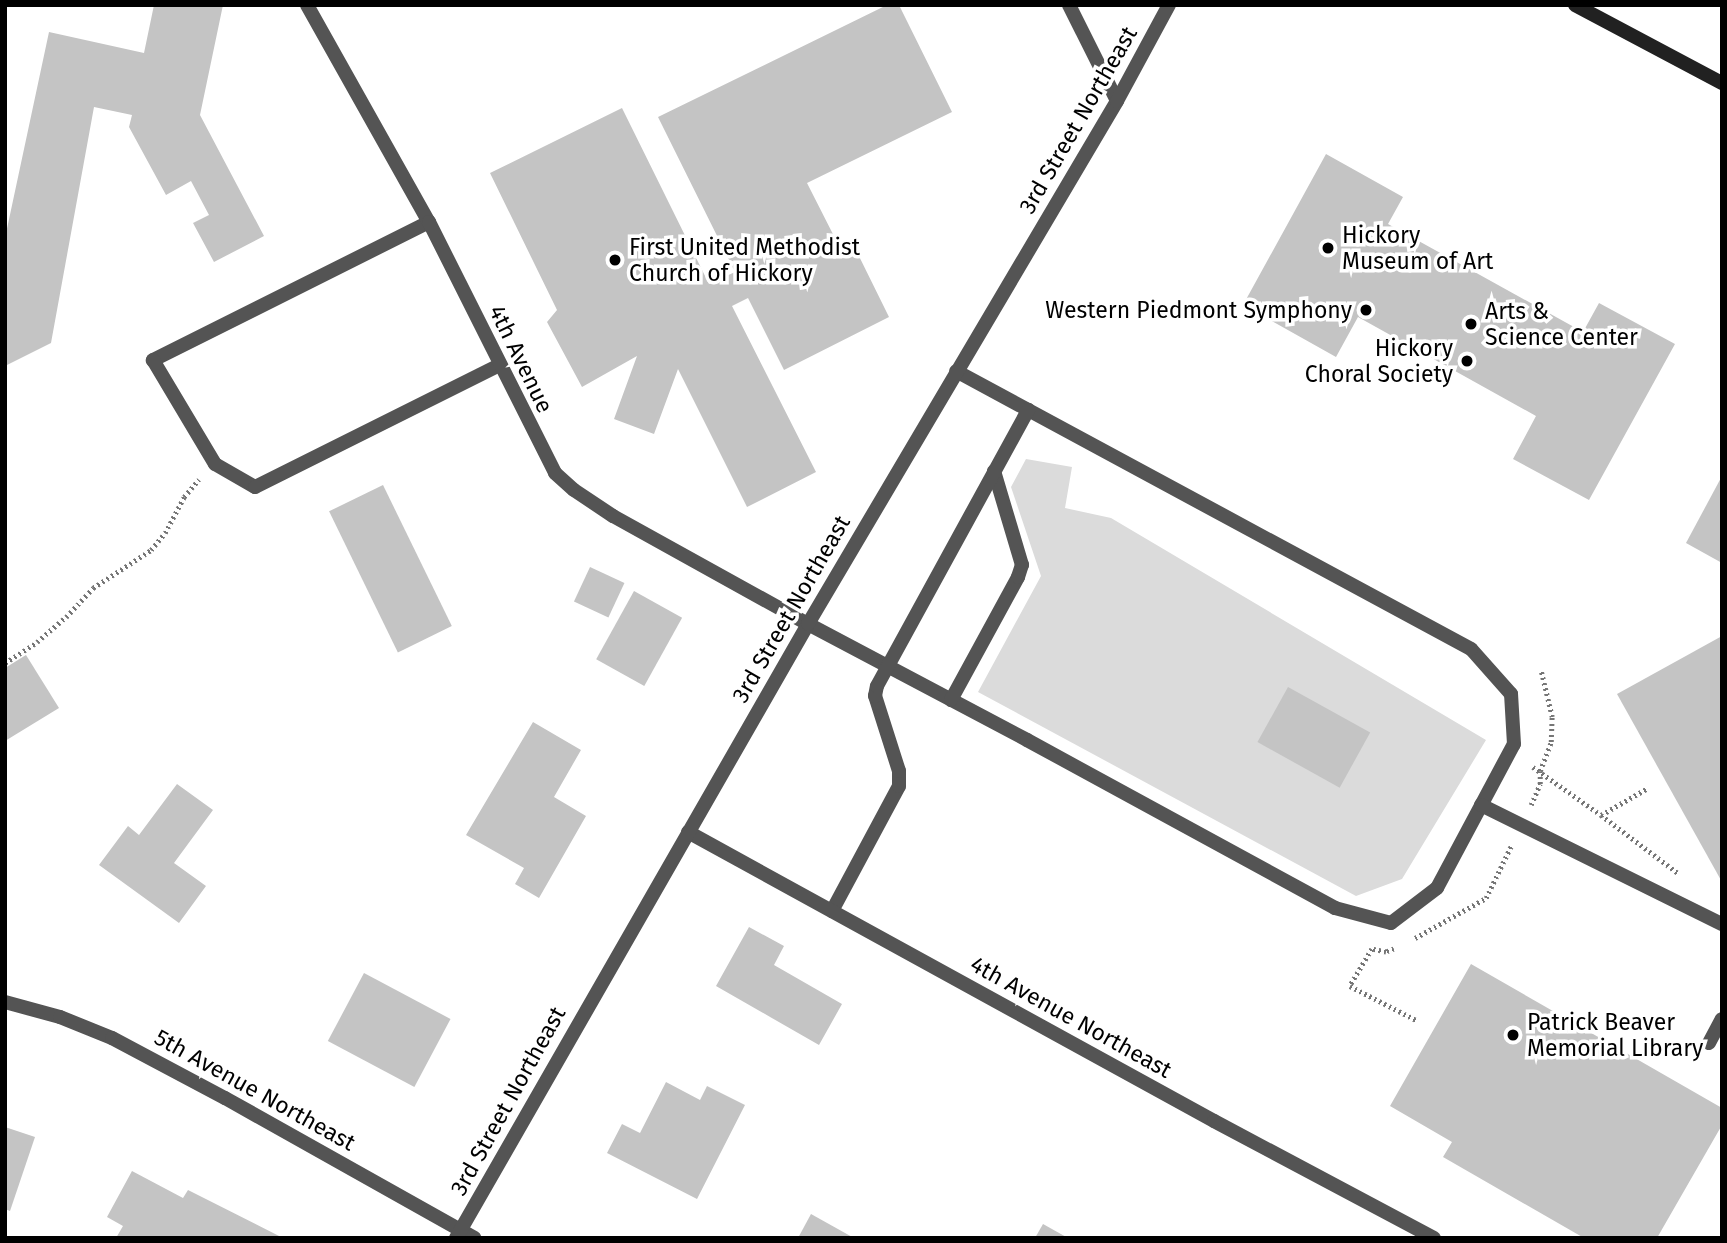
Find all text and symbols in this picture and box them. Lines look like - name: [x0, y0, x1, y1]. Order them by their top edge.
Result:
- street label: 3rd Street Northeast: [1013, 22, 1143, 218]
- place label: Hickory Museum of Art: [1342, 221, 1493, 275]
- place label: First United Methodist Church of Hickory: [629, 233, 860, 287]
- marker: Hickory Museum of Art: [1320, 240, 1336, 256]
- marker: First United Methodist Church of Hickory: [607, 252, 623, 268]
- place label: Western Piedmont Symphony: [1045, 296, 1352, 324]
- place label: Arts & Science Center: [1485, 297, 1638, 351]
- street label: 4th Avenue: [483, 301, 559, 417]
- marker: Western Piedmont Symphony: [1358, 302, 1374, 318]
- marker: Arts & Science Center: [1463, 316, 1479, 332]
- place label: Hickory Choral Society: [1305, 334, 1453, 388]
- marker: Hickory Choral Society: [1459, 353, 1475, 369]
- street label: 3rd Street Northeast: [726, 511, 856, 707]
- street label: 4th Avenue Northeast: [965, 950, 1177, 1084]
- street label: 3rd Street Northeast: [445, 1002, 571, 1200]
- place label: Patrick Beaver Memorial Library: [1527, 1008, 1703, 1062]
- street label: 5th Avenue Northeast: [150, 1023, 360, 1157]
- marker: Patrick Beaver Memorial Library: [1505, 1027, 1521, 1043]

